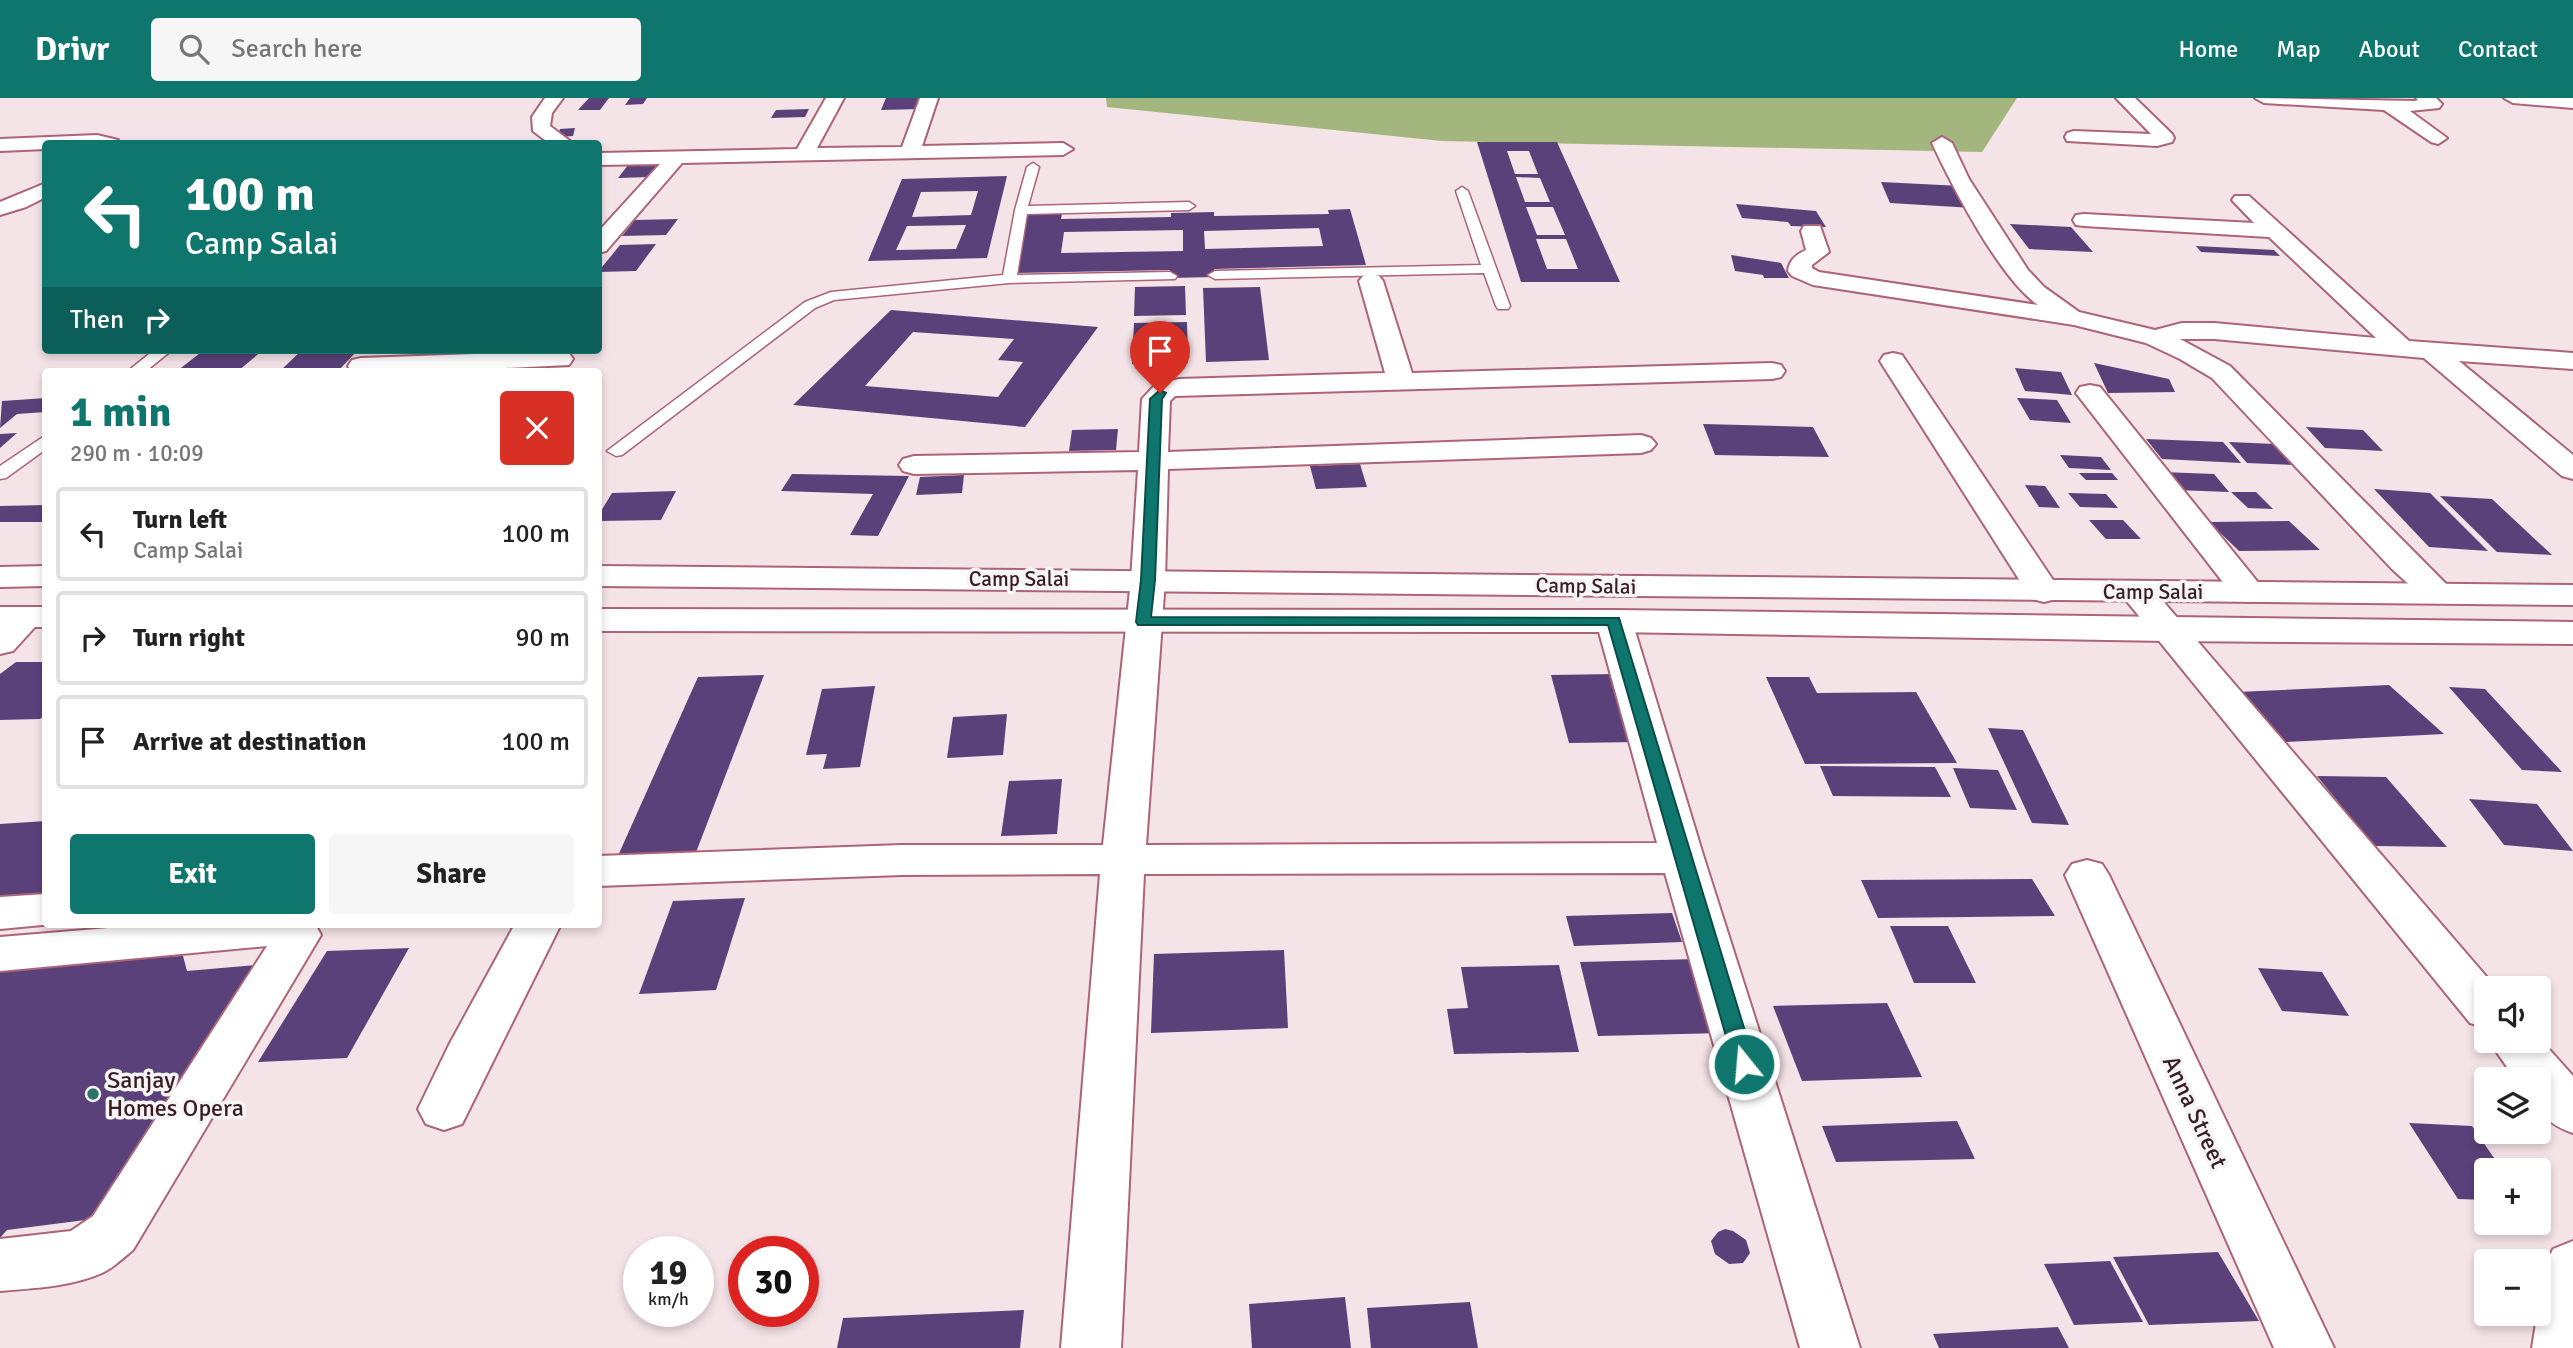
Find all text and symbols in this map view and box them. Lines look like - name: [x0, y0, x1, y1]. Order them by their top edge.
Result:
- search box: [151, 18, 641, 81]
- text: Drivr: [35, 29, 109, 70]
- icon: search: [175, 30, 213, 68]
- text: Search here: [231, 33, 362, 65]
- text: Home: [2178, 34, 2238, 64]
- text: Map: [2276, 34, 2321, 64]
- text: About: [2359, 34, 2420, 64]
- text: Contact: [2458, 34, 2538, 64]
- text: 100 m: [185, 164, 315, 224]
- icon: left: [70, 168, 161, 259]
- text: Camp Salai: [185, 224, 338, 263]
- icon: right: [138, 301, 176, 339]
- text: Then: [70, 304, 124, 336]
- pin: [1130, 321, 1190, 393]
- icon: arrive: [1141, 332, 1179, 370]
- text: 1 min: [70, 387, 171, 438]
- button: close: [500, 391, 574, 465]
- text: 290 m · 10:09: [70, 439, 204, 468]
- text: Turn left: [133, 504, 227, 536]
- icon: left: [74, 515, 112, 553]
- text: 100 m: [501, 518, 570, 550]
- text: Camp Salai: [133, 536, 243, 565]
- street label: Camp Salai: [969, 566, 1069, 592]
- street label: Camp Salai: [1535, 572, 1637, 600]
- street label: Camp Salai: [2103, 579, 2203, 605]
- icon: right: [74, 619, 112, 657]
- text: Turn right: [133, 622, 245, 654]
- text: 90 m: [515, 622, 570, 654]
- icon: arrive: [74, 723, 112, 761]
- text: Arrive at destination: [133, 726, 366, 758]
- text: 100 m: [501, 726, 570, 758]
- button: Exit: [70, 834, 315, 914]
- button: Share: [329, 834, 574, 914]
- map controls: [2474, 976, 2551, 1326]
- button: sound: [2474, 976, 2551, 1053]
- position arrow: [1707, 1027, 1781, 1101]
- street label: Anna Street: [2156, 1051, 2234, 1173]
- place label: Sanjay Homes Opera: [107, 1065, 244, 1123]
- button: layers: [2474, 1067, 2551, 1144]
- marker: Sanjay Homes Opera: [85, 1086, 101, 1102]
- button: +: [2474, 1158, 2551, 1235]
- speed limit sign: 30: [728, 1236, 819, 1327]
- button: −: [2474, 1249, 2551, 1326]
- text: 19: [650, 1251, 687, 1294]
- text: km/h: [648, 1288, 689, 1310]

